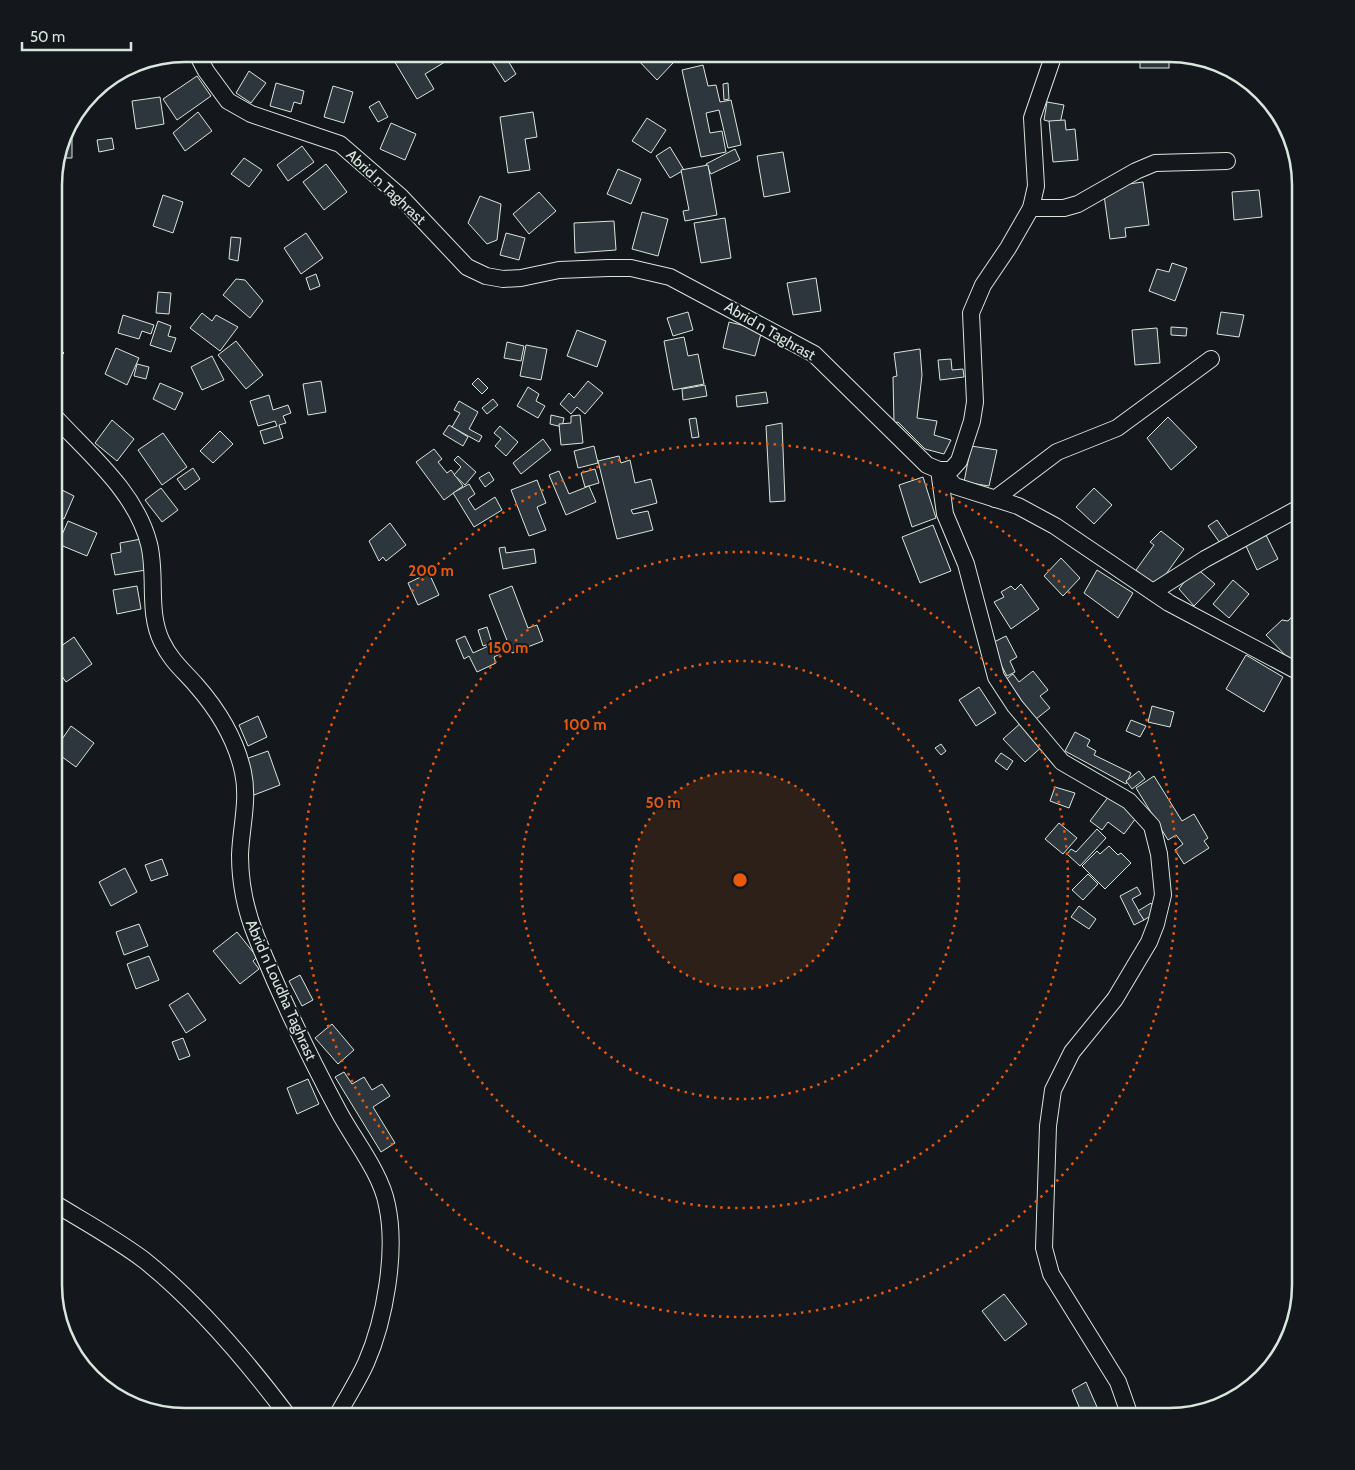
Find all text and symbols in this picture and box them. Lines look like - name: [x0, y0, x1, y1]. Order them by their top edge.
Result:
- scale bar: [22, 20, 131, 52]
- text: 50 m: [30, 28, 65, 46]
- street label: Abrid n Taghrast: [343, 146, 429, 228]
- street label: Abrid n Taghrast: [721, 298, 819, 364]
- text: 200 m: [408, 562, 454, 580]
- text: 150 m: [488, 639, 528, 657]
- text: 100 m: [563, 716, 607, 734]
- text: 50 m: [645, 794, 681, 812]
- centre of rings: [731, 871, 749, 889]
- street label: Abrid n Loudha Taghrast: [242, 917, 320, 1063]

